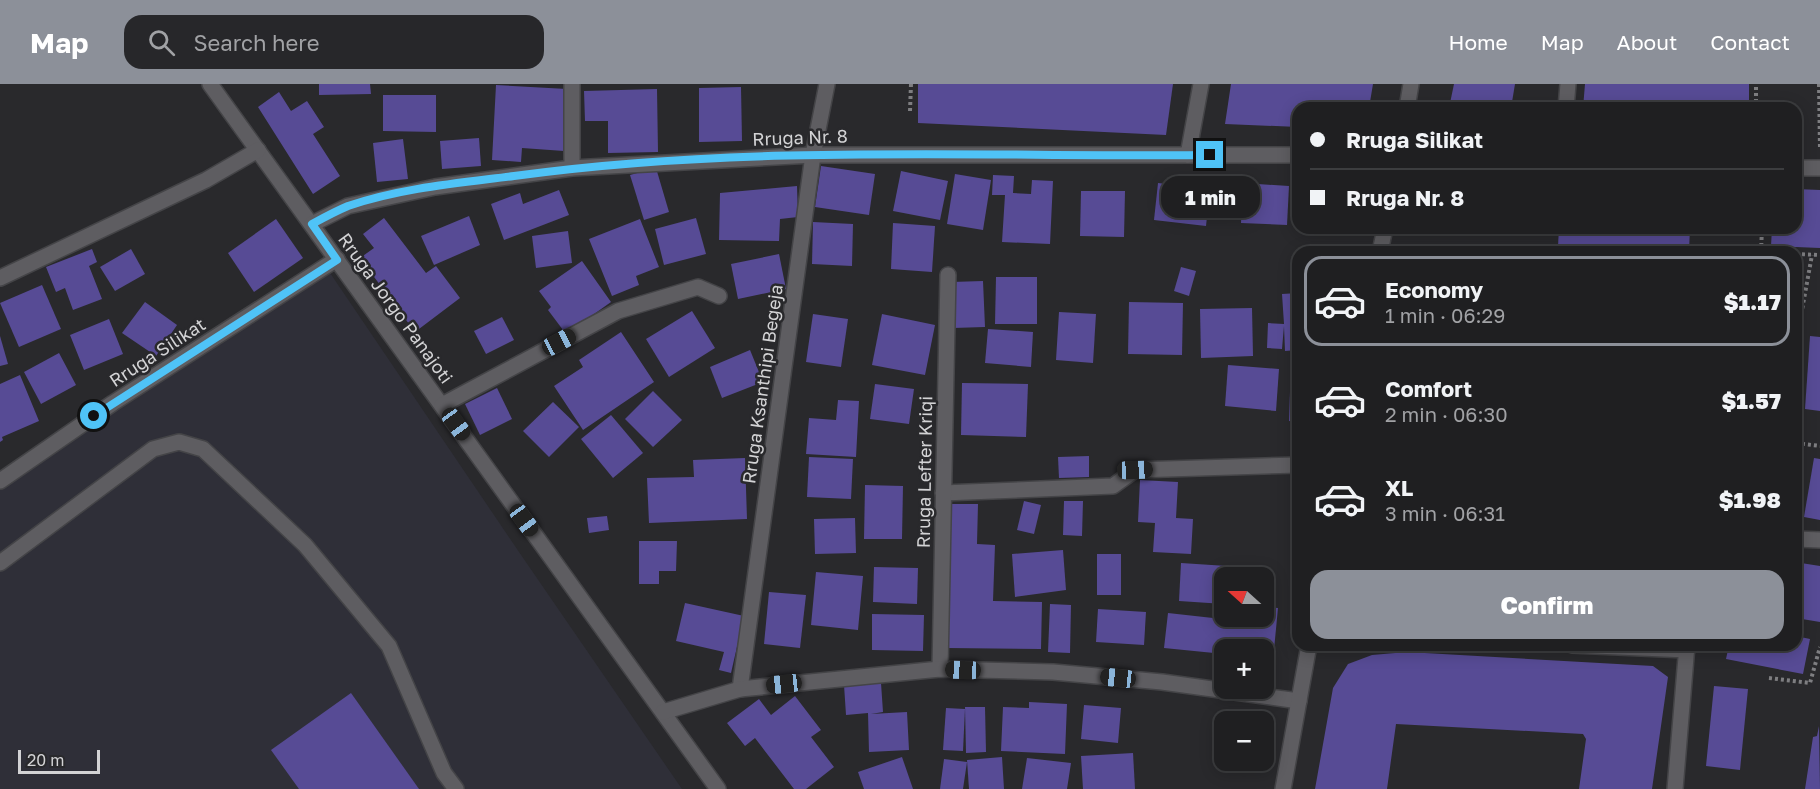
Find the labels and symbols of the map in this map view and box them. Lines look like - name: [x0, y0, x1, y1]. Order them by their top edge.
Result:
- street label: Rruga Nr. 8: [752, 124, 848, 150]
- route end: [1196, 141, 1223, 168]
- callout: 1 min: [1160, 176, 1260, 218]
- street label: Rruga Jorgo Panajoti: [334, 228, 458, 388]
- street label: Rruga Ksanthipi Begeja: [737, 283, 787, 485]
- street label: Rruga Silikat: [105, 313, 209, 391]
- car: [539, 326, 579, 358]
- street label: Rruga Lefter Kriqi: [912, 396, 936, 548]
- route start: [80, 402, 107, 429]
- car: [438, 404, 474, 444]
- car: [1117, 460, 1153, 480]
- car: [506, 500, 542, 540]
- north arrow: [1214, 567, 1274, 627]
- car: [945, 660, 981, 680]
- car: [1099, 667, 1137, 689]
- car: [765, 673, 803, 695]
- scale bar: [18, 747, 100, 774]

